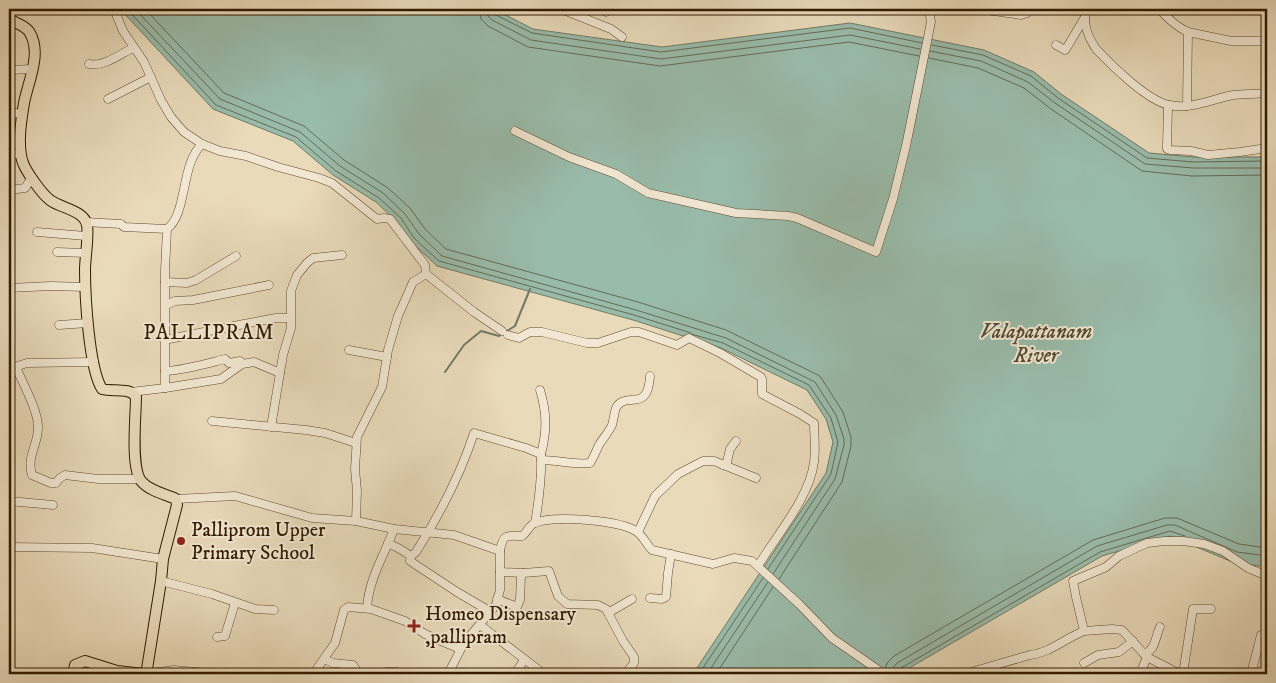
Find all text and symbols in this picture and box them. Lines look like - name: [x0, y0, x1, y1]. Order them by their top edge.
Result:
- water label: Valapattanam River: [980, 319, 1092, 369]
- district label: PALLIPRAM: [143, 320, 275, 346]
- place label: Palliprom Upper Primary School: [191, 518, 326, 566]
- marker: Palliprom Upper Primary School: [175, 535, 187, 547]
- place label: Homeo Dispensary ,pallipram: [425, 602, 577, 650]
- marker: Homeo Dispensary ,pallipram: [407, 619, 421, 633]

